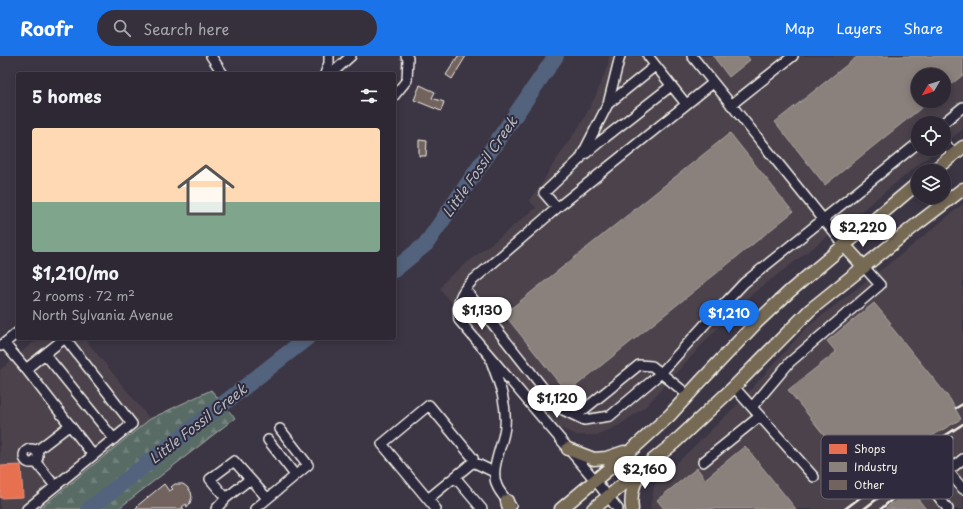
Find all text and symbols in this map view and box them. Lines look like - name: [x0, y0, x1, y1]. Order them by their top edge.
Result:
- search box: [97, 10, 377, 46]
- text: Roofr: [20, 14, 73, 42]
- icon: search: [111, 17, 133, 39]
- text: Search here: [143, 17, 229, 40]
- text: Map: [785, 18, 815, 39]
- text: Layers: [837, 18, 882, 39]
- text: Share: [904, 18, 943, 39]
- north arrow: [911, 68, 951, 108]
- map controls: [911, 68, 951, 204]
- text: 5 homes: [32, 83, 102, 109]
- icon: filters: [358, 85, 380, 107]
- water label: Little Fossil Creek: [437, 111, 523, 221]
- button: locate: [911, 116, 951, 156]
- icon: home: [170, 154, 242, 226]
- button: layers: [911, 164, 951, 204]
- pin: $2,220: [830, 214, 896, 248]
- text: $2,220: [839, 217, 887, 236]
- text: $1,210/mo: [32, 260, 119, 286]
- text: 2 rooms · 72 m²: [32, 286, 135, 305]
- pin: $1,130: [449, 297, 515, 331]
- text: $1,130: [462, 300, 502, 319]
- pin: $1,210: [696, 300, 762, 334]
- text: $1,210: [708, 303, 750, 322]
- text: North Sylvania Avenue: [32, 305, 173, 324]
- water label: Little Fossil Creek: [144, 378, 252, 468]
- pin: $1,120: [524, 385, 590, 419]
- text: $1,120: [536, 388, 578, 407]
- legend: [821, 435, 953, 499]
- text: Shops: [854, 440, 885, 457]
- pin: $2,160: [612, 456, 678, 490]
- text: Industry: [854, 458, 898, 475]
- text: $2,160: [623, 459, 667, 478]
- text: Other: [854, 476, 885, 493]

